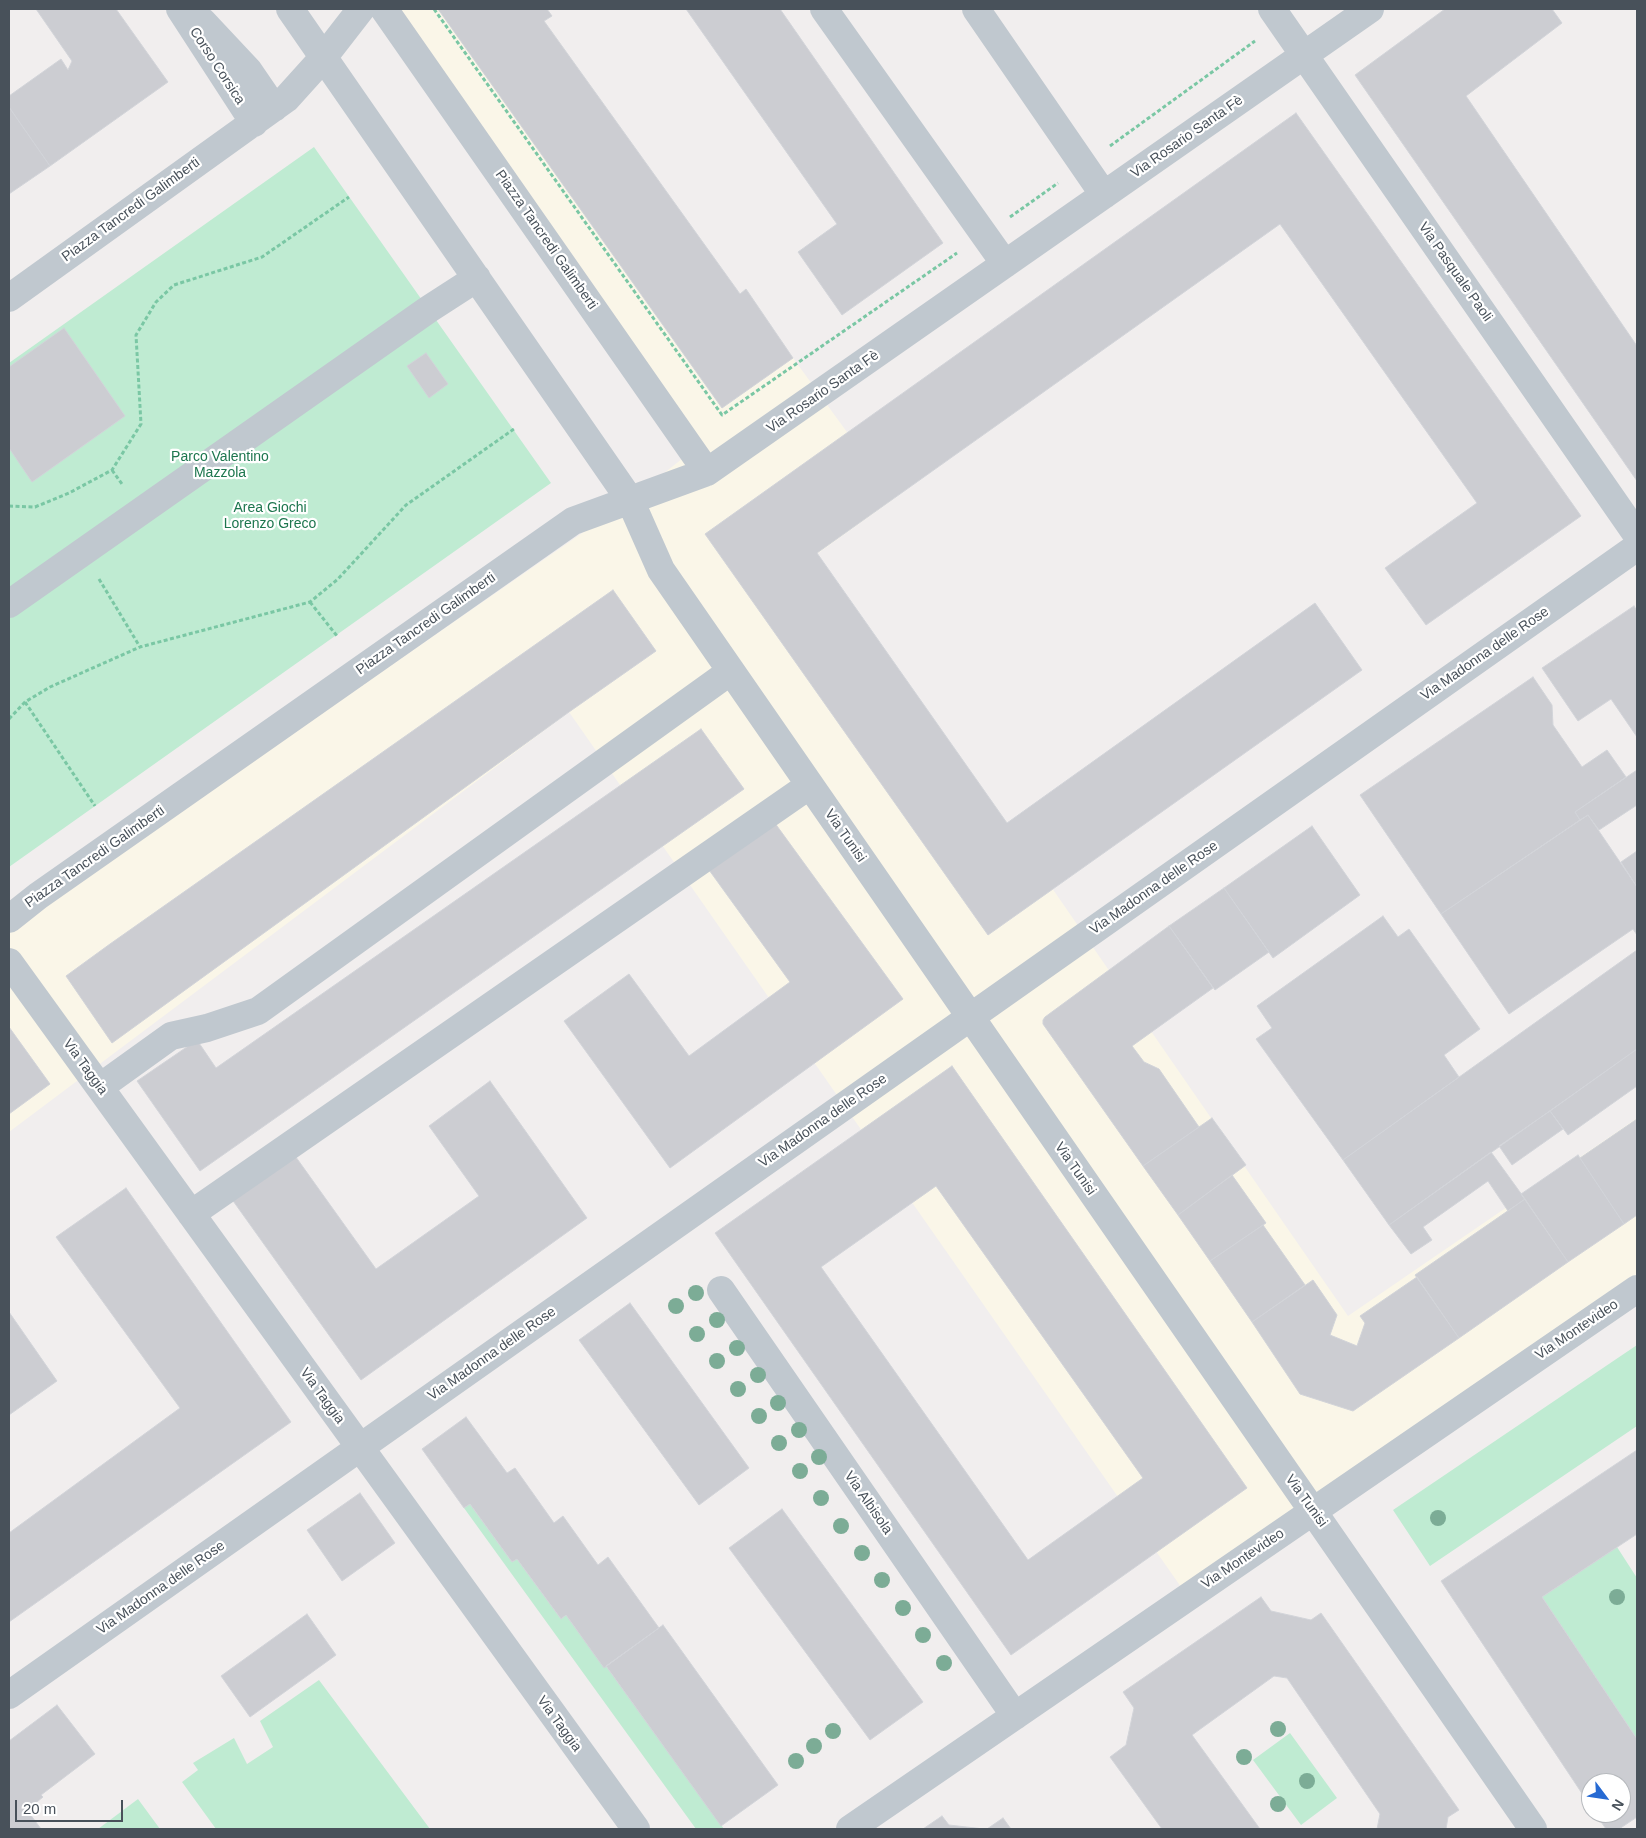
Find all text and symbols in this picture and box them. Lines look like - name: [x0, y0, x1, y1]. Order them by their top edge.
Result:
- street label: Corso Corsica: [186, 24, 248, 108]
- street label: Via Rosario Santa Fè: [1128, 92, 1246, 182]
- street label: Piazza Tancredi Galimberti: [59, 154, 203, 266]
- street label: Piazza Tancredi Galimberti: [491, 167, 601, 313]
- street label: Via Pasquale Paoli: [1414, 219, 1496, 325]
- street label: Via Rosario Santa Fè: [764, 347, 882, 437]
- park label: Parco Valentino Mazzola: [171, 449, 269, 482]
- park label: Area Giochi Lorenzo Greco: [224, 500, 316, 532]
- street label: Piazza Tancredi Galimberti: [353, 569, 499, 679]
- street label: Via Madonna delle Rose: [1418, 603, 1552, 705]
- street label: Piazza Tancredi Galimberti: [22, 802, 168, 912]
- street label: Via Tunisi: [821, 806, 869, 866]
- street label: Via Madonna delle Rose: [1087, 837, 1221, 939]
- street label: Via Taggia: [59, 1036, 111, 1098]
- street label: Via Madonna delle Rose: [756, 1070, 890, 1172]
- street label: Via Tunisi: [1051, 1139, 1099, 1199]
- street label: Via Montevideo: [1532, 1296, 1622, 1364]
- street label: Via Madonna delle Rose: [425, 1303, 559, 1405]
- street label: Via Taggia: [296, 1365, 348, 1427]
- street label: Via Albisola: [840, 1468, 896, 1538]
- street label: Via Tunisi: [1281, 1472, 1331, 1530]
- street label: Via Montevideo: [1198, 1525, 1288, 1593]
- street label: Via Madonna delle Rose: [94, 1537, 228, 1639]
- street label: Via Taggia: [533, 1693, 585, 1755]
- north arrow: [1581, 1773, 1631, 1823]
- scale bar: [18, 1790, 125, 1822]
- text: N: [1609, 1797, 1627, 1814]
- text: 20 m: [23, 1800, 56, 1817]

